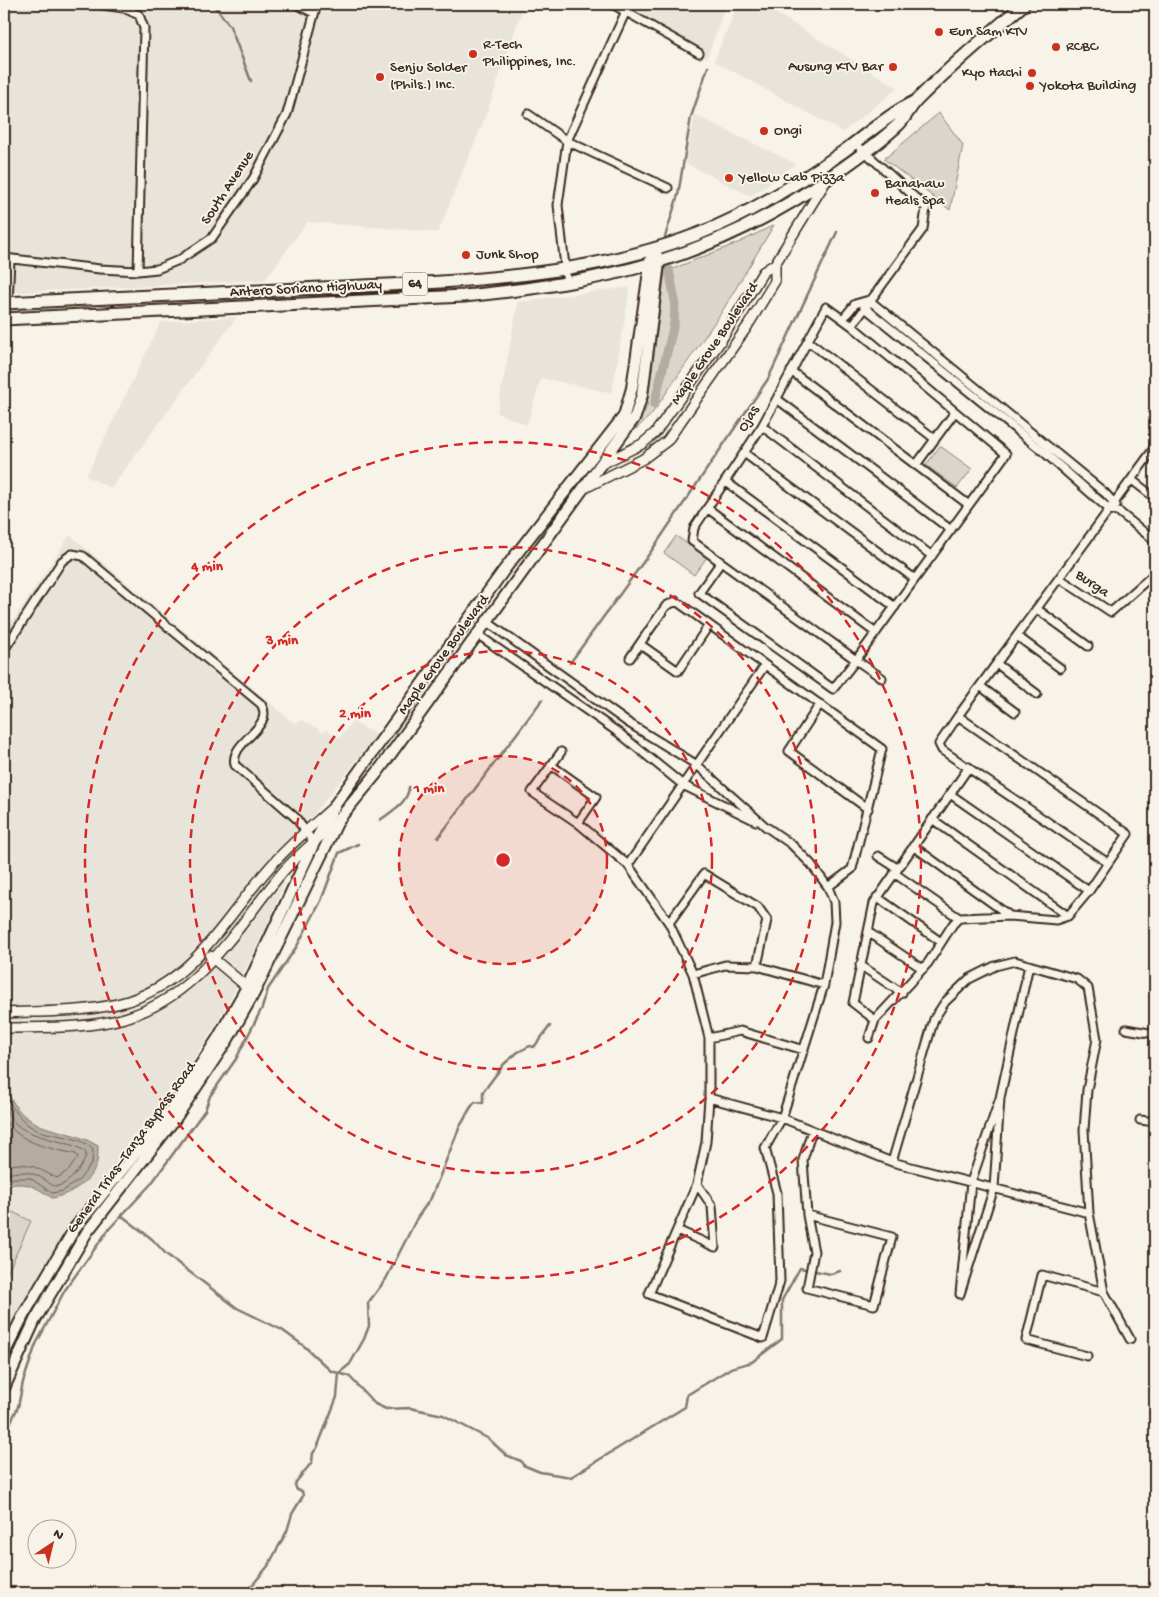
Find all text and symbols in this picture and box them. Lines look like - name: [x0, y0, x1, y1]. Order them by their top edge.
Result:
- place label: Eun Sam KTV: [949, 23, 1028, 41]
- marker: Eun Sam KTV: [933, 26, 945, 38]
- place label: R-Tech Philippines, Inc.: [482, 36, 576, 71]
- place label: RCBC: [1066, 38, 1099, 56]
- marker: RCBC: [1050, 41, 1062, 53]
- marker: R-Tech Philippines, Inc.: [467, 48, 479, 60]
- place label: Ausung KTV Bar: [788, 58, 885, 76]
- place label: Senju Solder (Phils.) Inc.: [390, 59, 468, 94]
- marker: Ausung KTV Bar: [887, 61, 899, 73]
- place label: Kyo Hachi: [962, 64, 1022, 82]
- marker: Kyo Hachi: [1026, 67, 1038, 79]
- marker: Senju Solder (Phils.) Inc.: [374, 71, 386, 83]
- place label: Yokota Building: [1038, 77, 1136, 95]
- marker: Yokota Building: [1024, 80, 1036, 92]
- place label: Ongi: [774, 122, 802, 140]
- marker: Ongi: [758, 125, 770, 137]
- street label: South Avenue: [197, 147, 259, 228]
- place label: Yellow Cab Pizza: [737, 169, 845, 187]
- marker: Yellow Cab Pizza: [723, 172, 735, 184]
- place label: Banahaw Heals Spa: [884, 175, 945, 210]
- marker: Banahaw Heals Spa: [869, 187, 881, 199]
- place label: Junk Shop: [476, 246, 539, 264]
- marker: Junk Shop: [460, 249, 472, 261]
- road number: 64: [402, 272, 428, 296]
- street label: Antero Soriano Highway: [229, 276, 383, 302]
- street label: Maple Grove Boulevard: [667, 278, 763, 409]
- street label: Ojas: [734, 402, 764, 435]
- text: 4 min: [190, 558, 224, 576]
- street label: Burga: [1071, 566, 1113, 602]
- street label: Maple Grove Boulevard: [394, 591, 494, 718]
- text: 3 min: [265, 632, 299, 650]
- text: 2 min: [339, 705, 372, 723]
- text: 1 min: [413, 780, 445, 798]
- centre of rings: [494, 851, 512, 869]
- street label: General Trias–Tanza Bypass Road: [64, 1058, 201, 1237]
- north arrow: [28, 1520, 78, 1570]
- text: N: [49, 1526, 67, 1545]

